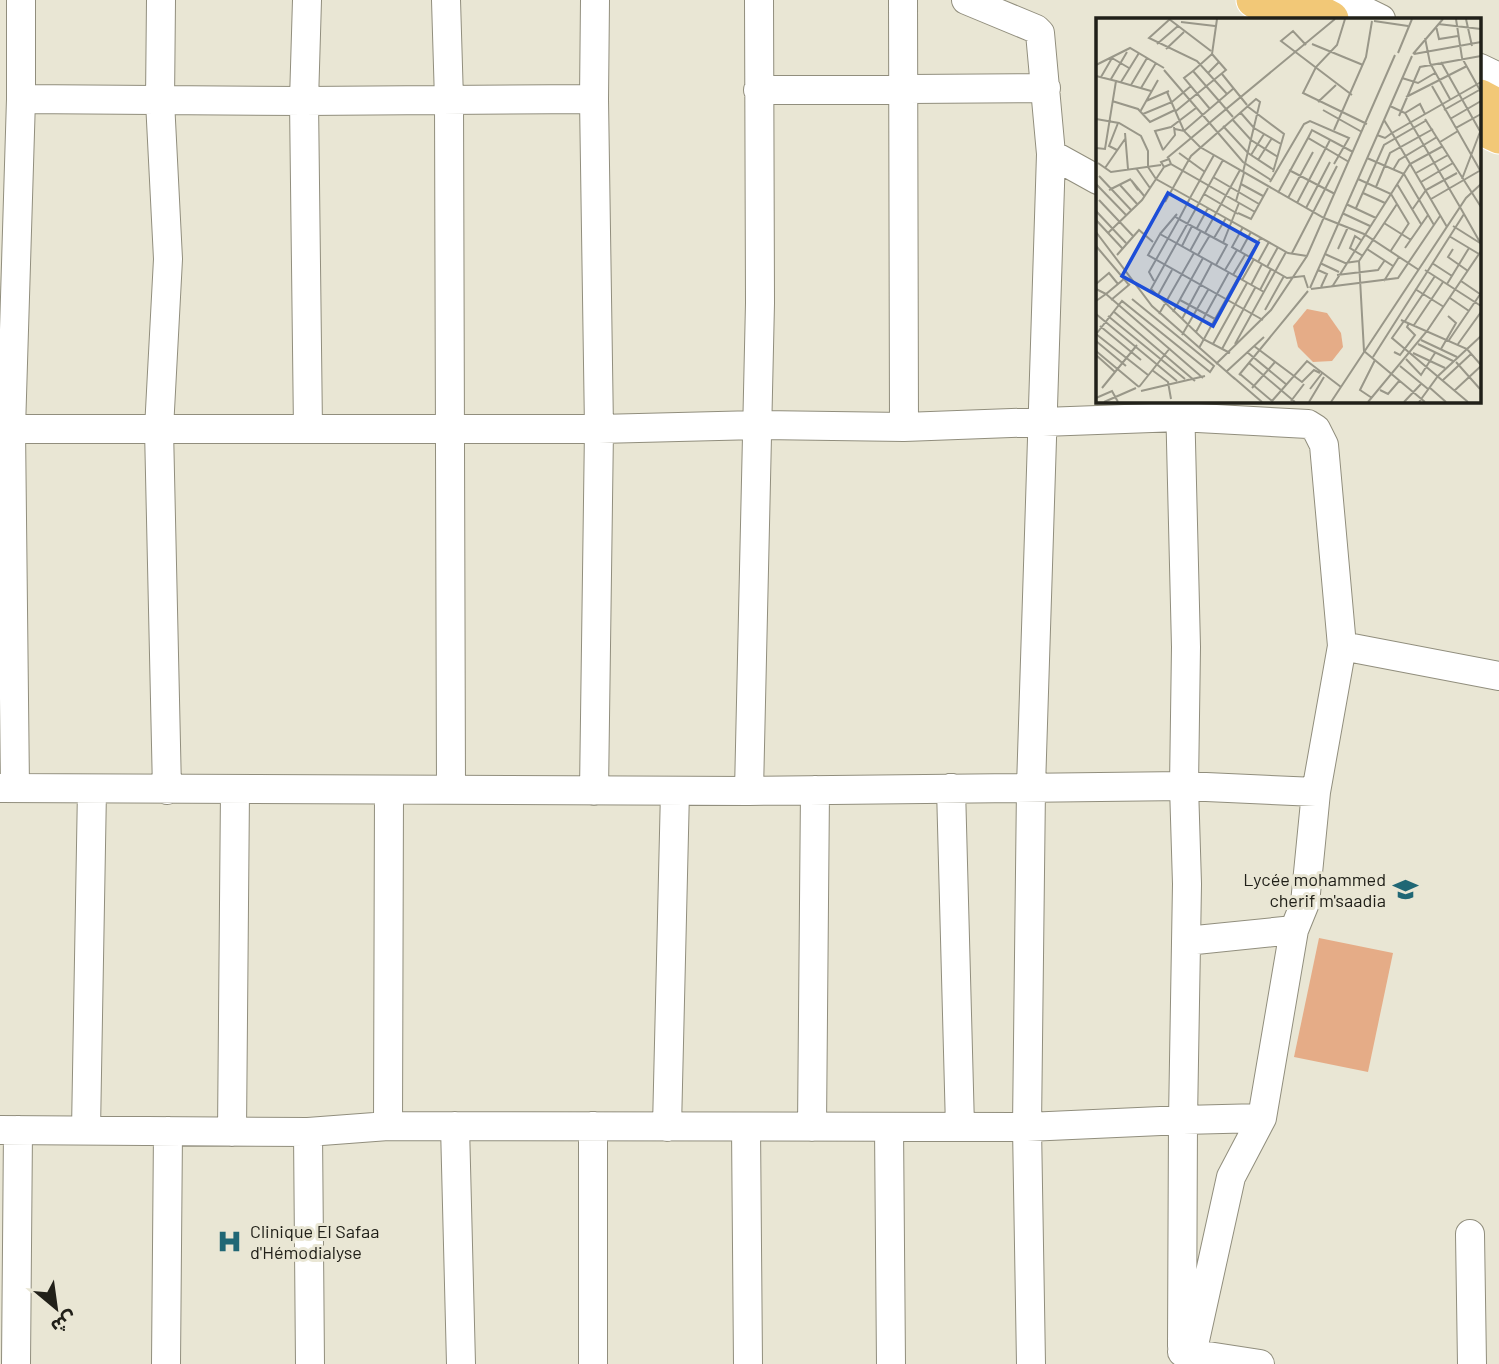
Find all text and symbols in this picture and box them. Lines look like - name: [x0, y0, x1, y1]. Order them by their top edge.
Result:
- inset map: [1096, 18, 1482, 402]
- place label: Lycée mohammed cherif m'saadia: [1243, 868, 1386, 911]
- school or university icon: Lycée mohammed cherif m'saadia: [1392, 875, 1420, 903]
- place label: Clinique El Safaa d'Hémodialyse: [250, 1220, 379, 1263]
- hospital icon: Clinique El Safaa d'Hémodialyse: [216, 1227, 244, 1255]
- north arrow: [21, 1273, 91, 1343]
- text: ش: [48, 1307, 81, 1340]

